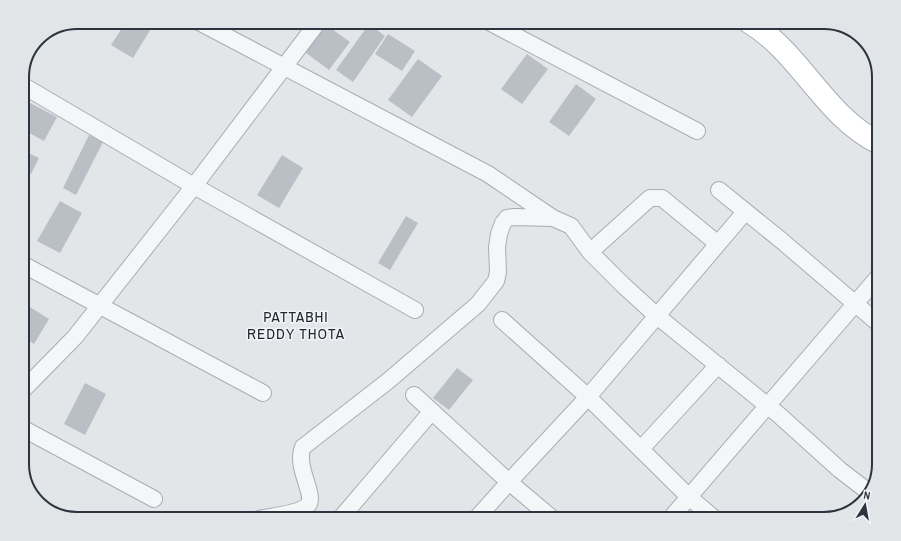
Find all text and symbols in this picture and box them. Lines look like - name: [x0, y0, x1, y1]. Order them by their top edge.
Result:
- district label: PATTABHI REDDY THOTA: [247, 306, 345, 344]
- north arrow: [845, 485, 885, 525]
- text: N: [862, 488, 871, 503]

